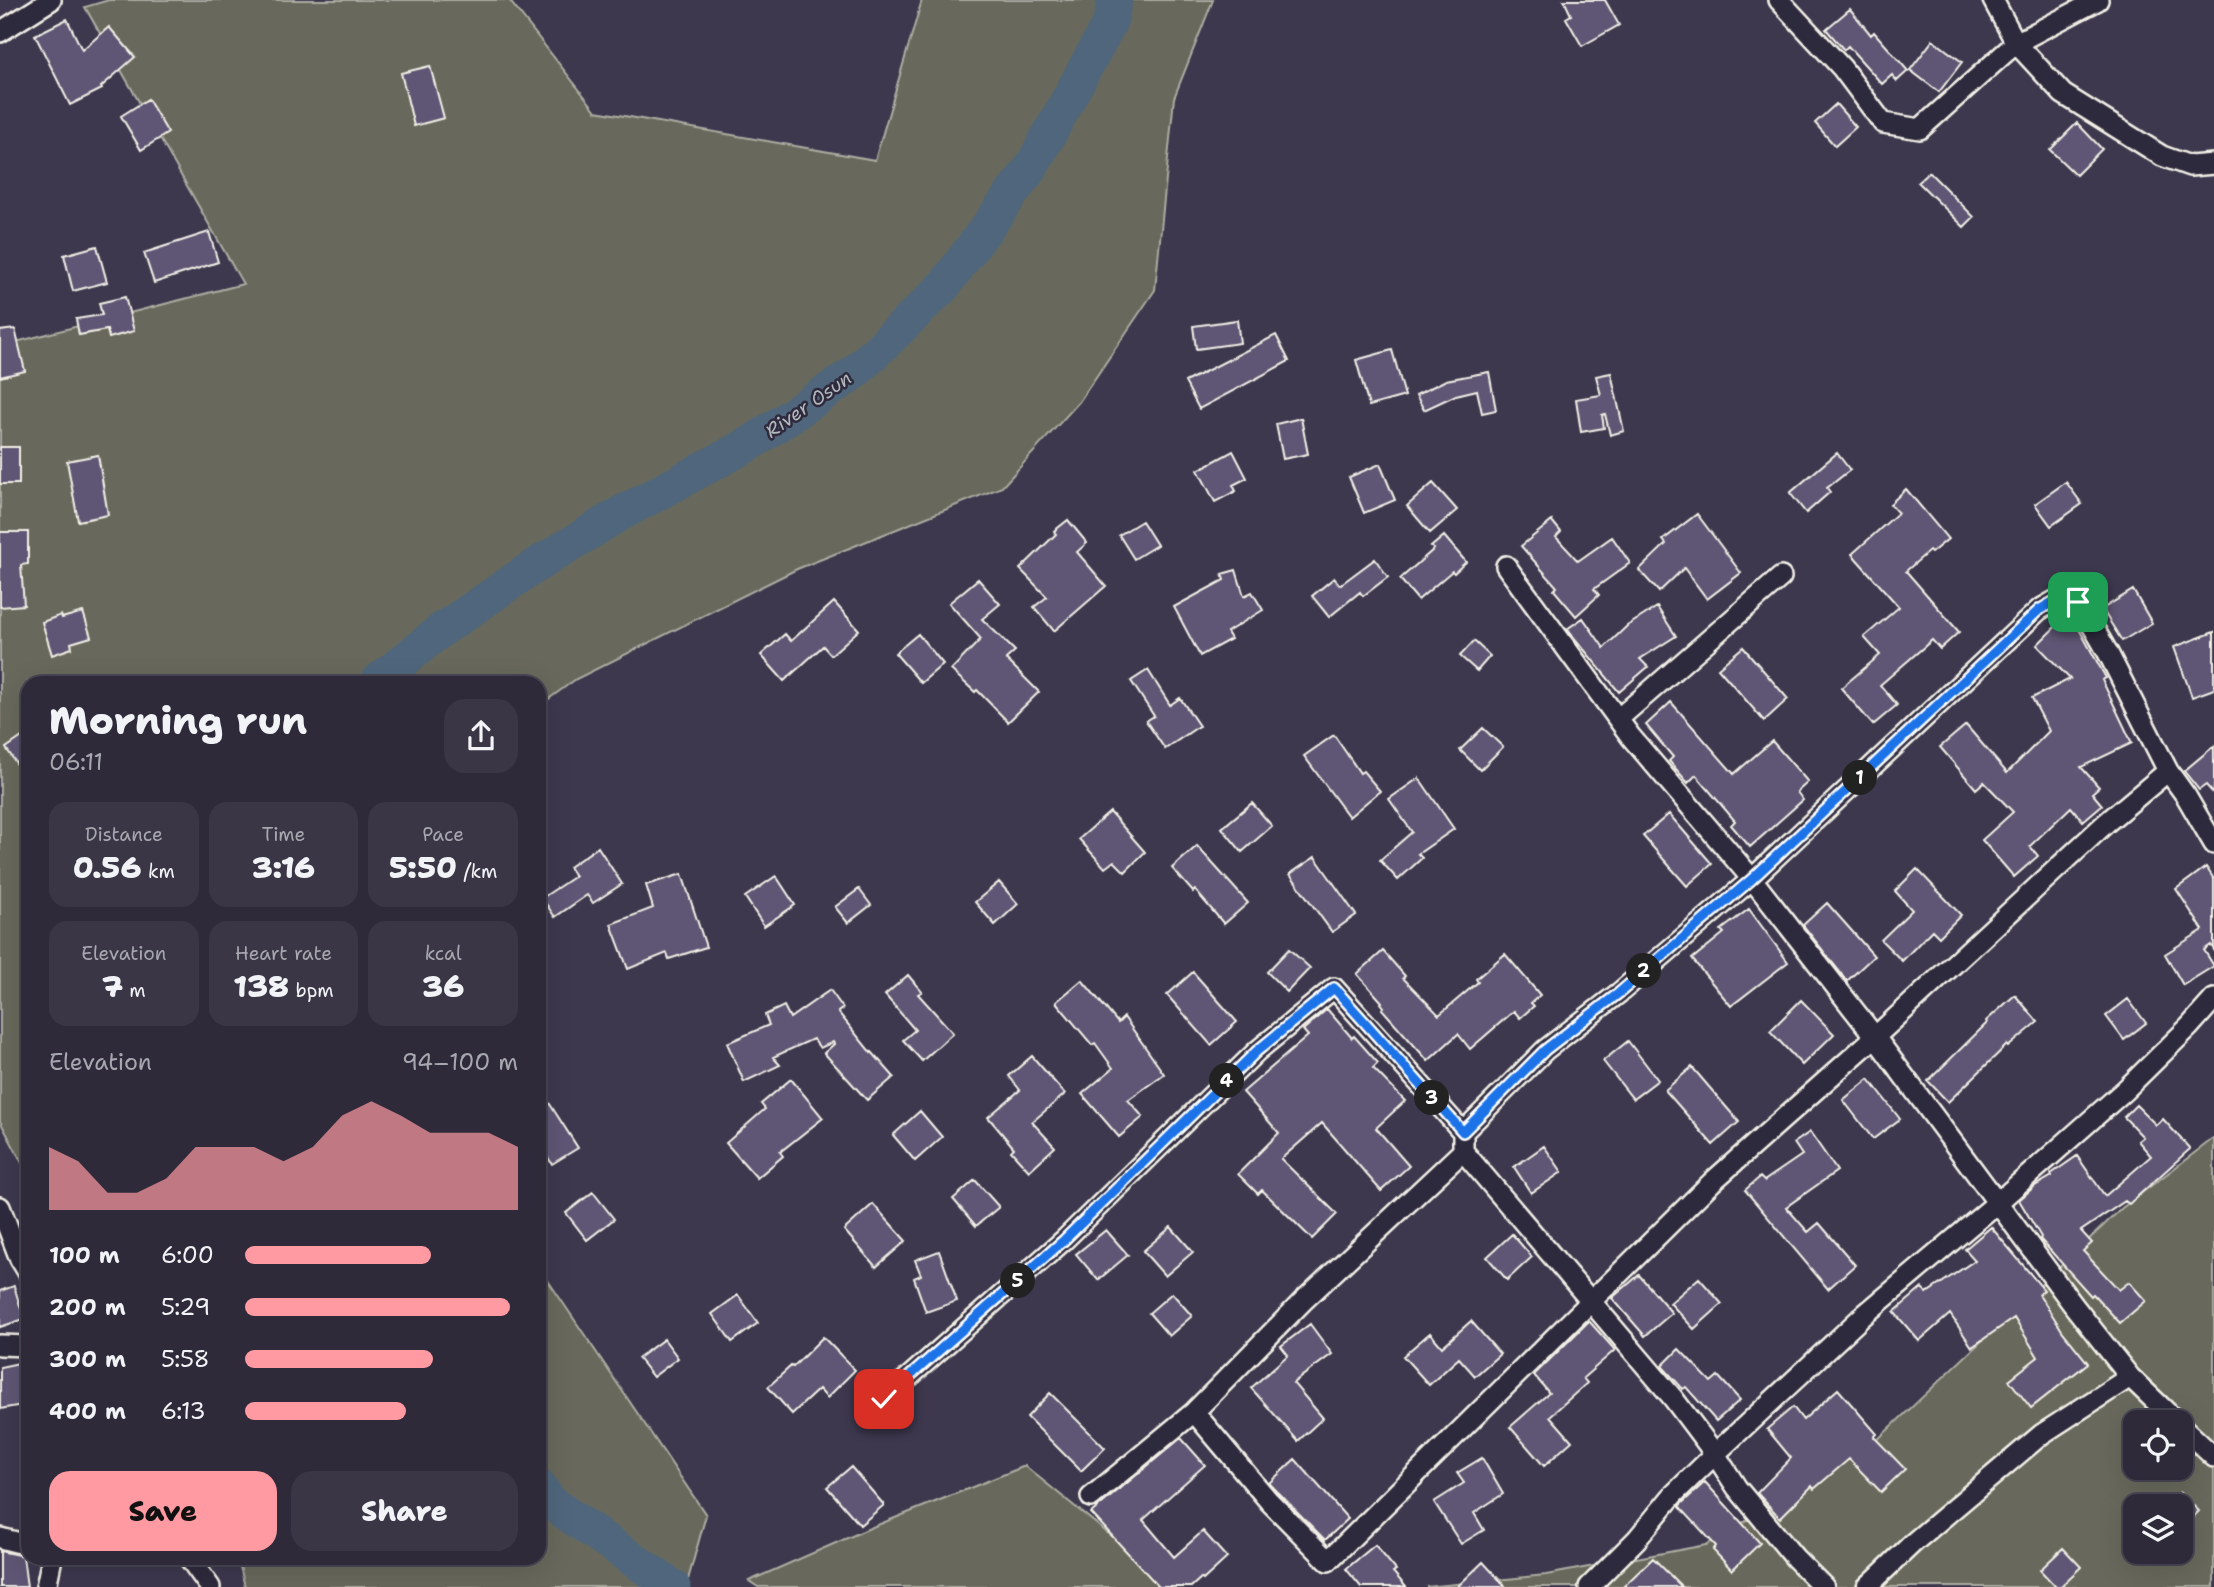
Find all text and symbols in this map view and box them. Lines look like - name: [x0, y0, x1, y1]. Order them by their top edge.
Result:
- water label: River Osun: [760, 365, 856, 443]
- pin: [2048, 572, 2108, 632]
- icon: arrive: [2059, 583, 2097, 621]
- text: Morning run: [49, 695, 307, 746]
- button: share: [444, 699, 518, 773]
- text: 06:11: [49, 747, 103, 777]
- pin: 1: [1842, 760, 1878, 796]
- text: 1: [1855, 765, 1864, 790]
- text: Distance: [85, 822, 163, 847]
- text: Time: [262, 822, 305, 847]
- text: Pace: [422, 822, 464, 847]
- text: 0.56: [73, 847, 141, 888]
- text: 3:16: [252, 847, 315, 888]
- text: 5:50: [389, 847, 457, 888]
- text: km: [141, 859, 175, 884]
- text: /km: [457, 859, 497, 884]
- text: Elevation: [81, 941, 166, 966]
- text: Heart rate: [235, 941, 332, 966]
- text: kcal: [425, 941, 462, 966]
- pin: 2: [1626, 954, 1662, 988]
- text: 2: [1637, 958, 1650, 983]
- text: 7: [102, 966, 123, 1007]
- text: 138: [233, 966, 289, 1007]
- text: 36: [422, 966, 464, 1007]
- text: m: [123, 978, 146, 1003]
- text: bpm: [289, 978, 334, 1003]
- text: Elevation: [49, 1047, 152, 1077]
- text: 94–100 m: [402, 1047, 518, 1077]
- pin: 4: [1210, 1064, 1244, 1098]
- text: 4: [1220, 1068, 1233, 1093]
- pin: 3: [1414, 1080, 1450, 1116]
- text: 3: [1425, 1085, 1438, 1110]
- text: 100 m: [49, 1240, 120, 1270]
- text: 6:00: [161, 1240, 214, 1270]
- pin: 5: [1000, 1264, 1036, 1298]
- text: 5: [1012, 1268, 1023, 1293]
- text: 200 m: [49, 1292, 126, 1322]
- text: 5:29: [161, 1292, 210, 1322]
- text: 300 m: [49, 1344, 126, 1374]
- text: 5:58: [161, 1344, 210, 1374]
- pin: [854, 1369, 914, 1429]
- icon: check: [865, 1380, 903, 1418]
- text: 400 m: [49, 1396, 126, 1426]
- text: 6:13: [161, 1396, 206, 1426]
- map controls: [2123, 1410, 2193, 1564]
- button: locate: [2123, 1410, 2193, 1480]
- button: Save: [49, 1471, 277, 1551]
- button: Share: [291, 1471, 518, 1551]
- button: layers: [2123, 1494, 2193, 1564]

